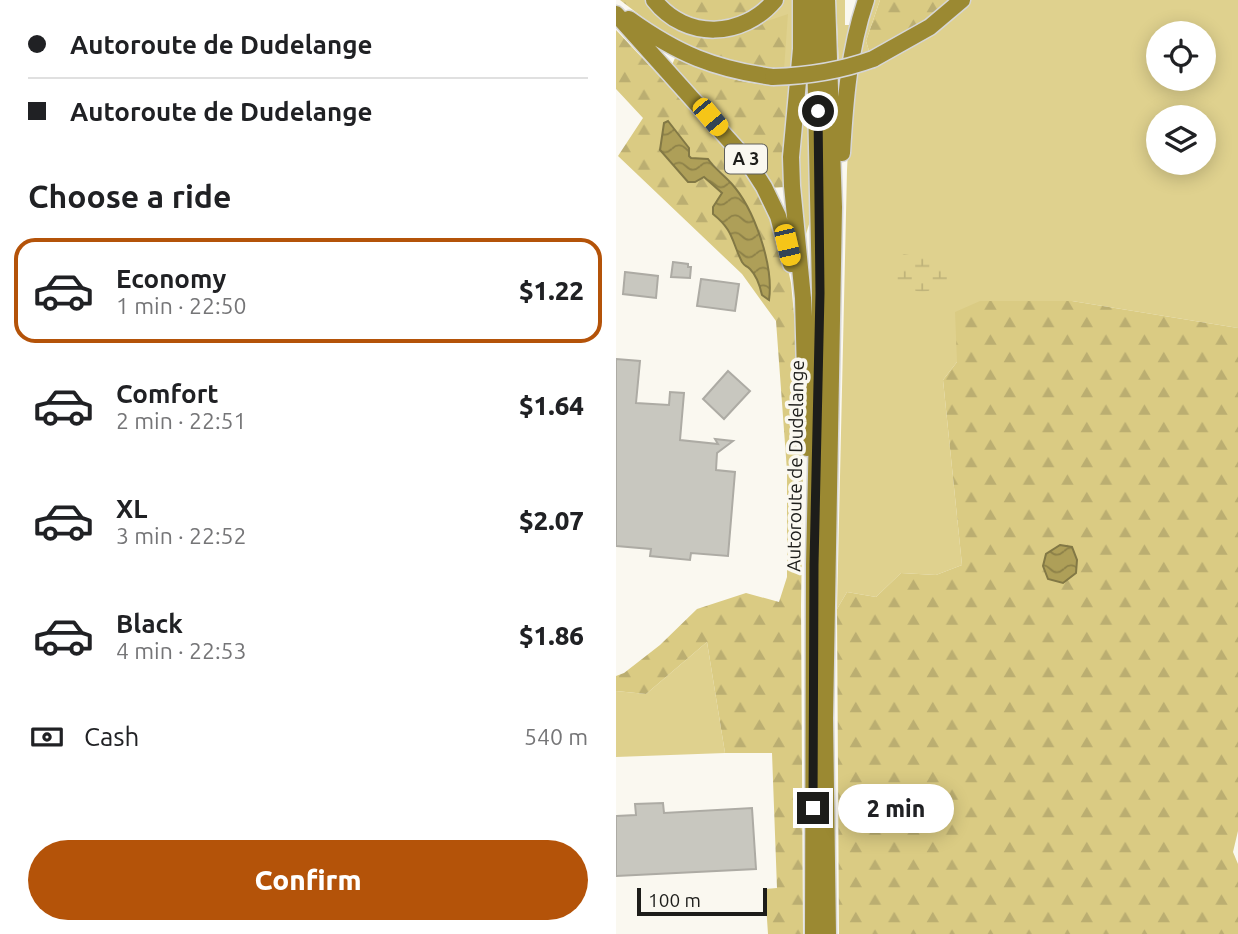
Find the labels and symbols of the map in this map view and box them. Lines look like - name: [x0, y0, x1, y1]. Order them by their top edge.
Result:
- car: [689, 94, 732, 140]
- route start: [802, 95, 834, 127]
- road number: A 3: [725, 144, 767, 174]
- car: [773, 222, 802, 268]
- street label: Autoroute de Dudelange: [782, 360, 808, 572]
- callout: 2 min: [838, 784, 953, 832]
- route end: [797, 792, 829, 824]
- scale bar: [637, 885, 766, 917]

